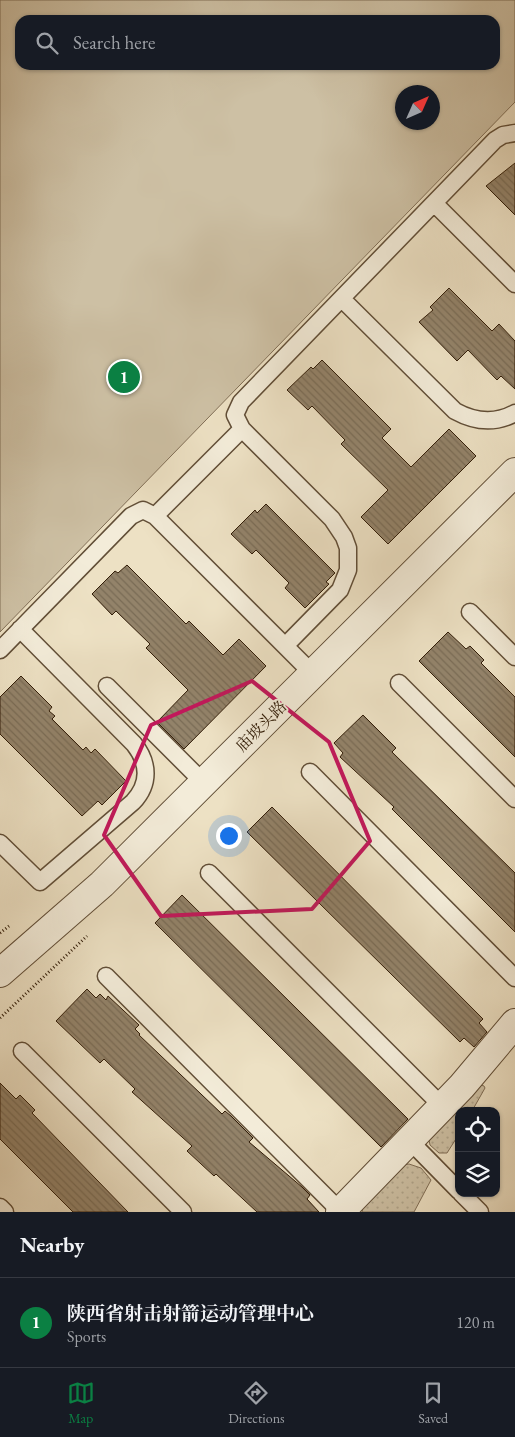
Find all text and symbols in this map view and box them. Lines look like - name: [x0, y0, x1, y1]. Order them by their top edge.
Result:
- search box: [15, 15, 500, 70]
- icon: search: [33, 29, 61, 57]
- text: Search here: [73, 30, 155, 55]
- north arrow: [395, 85, 440, 130]
- pin: 1: [108, 358, 140, 396]
- street label: 庙坡头路: [231, 696, 291, 756]
- your location: [216, 823, 242, 849]
- map controls: [455, 1107, 500, 1197]
- button: locate: [455, 1107, 500, 1152]
- button: layers: [455, 1152, 500, 1197]
- text: Nearby: [20, 1231, 84, 1258]
- text: 陕西省射击射箭运动管理中心: [67, 1301, 314, 1326]
- text: 1: [32, 1312, 40, 1333]
- text: 120 m: [456, 1312, 495, 1333]
- text: Sports: [67, 1326, 106, 1347]
- tab: Map: [67, 1379, 95, 1427]
- tab: Directions: [228, 1379, 285, 1427]
- tab: Saved: [418, 1379, 448, 1427]

